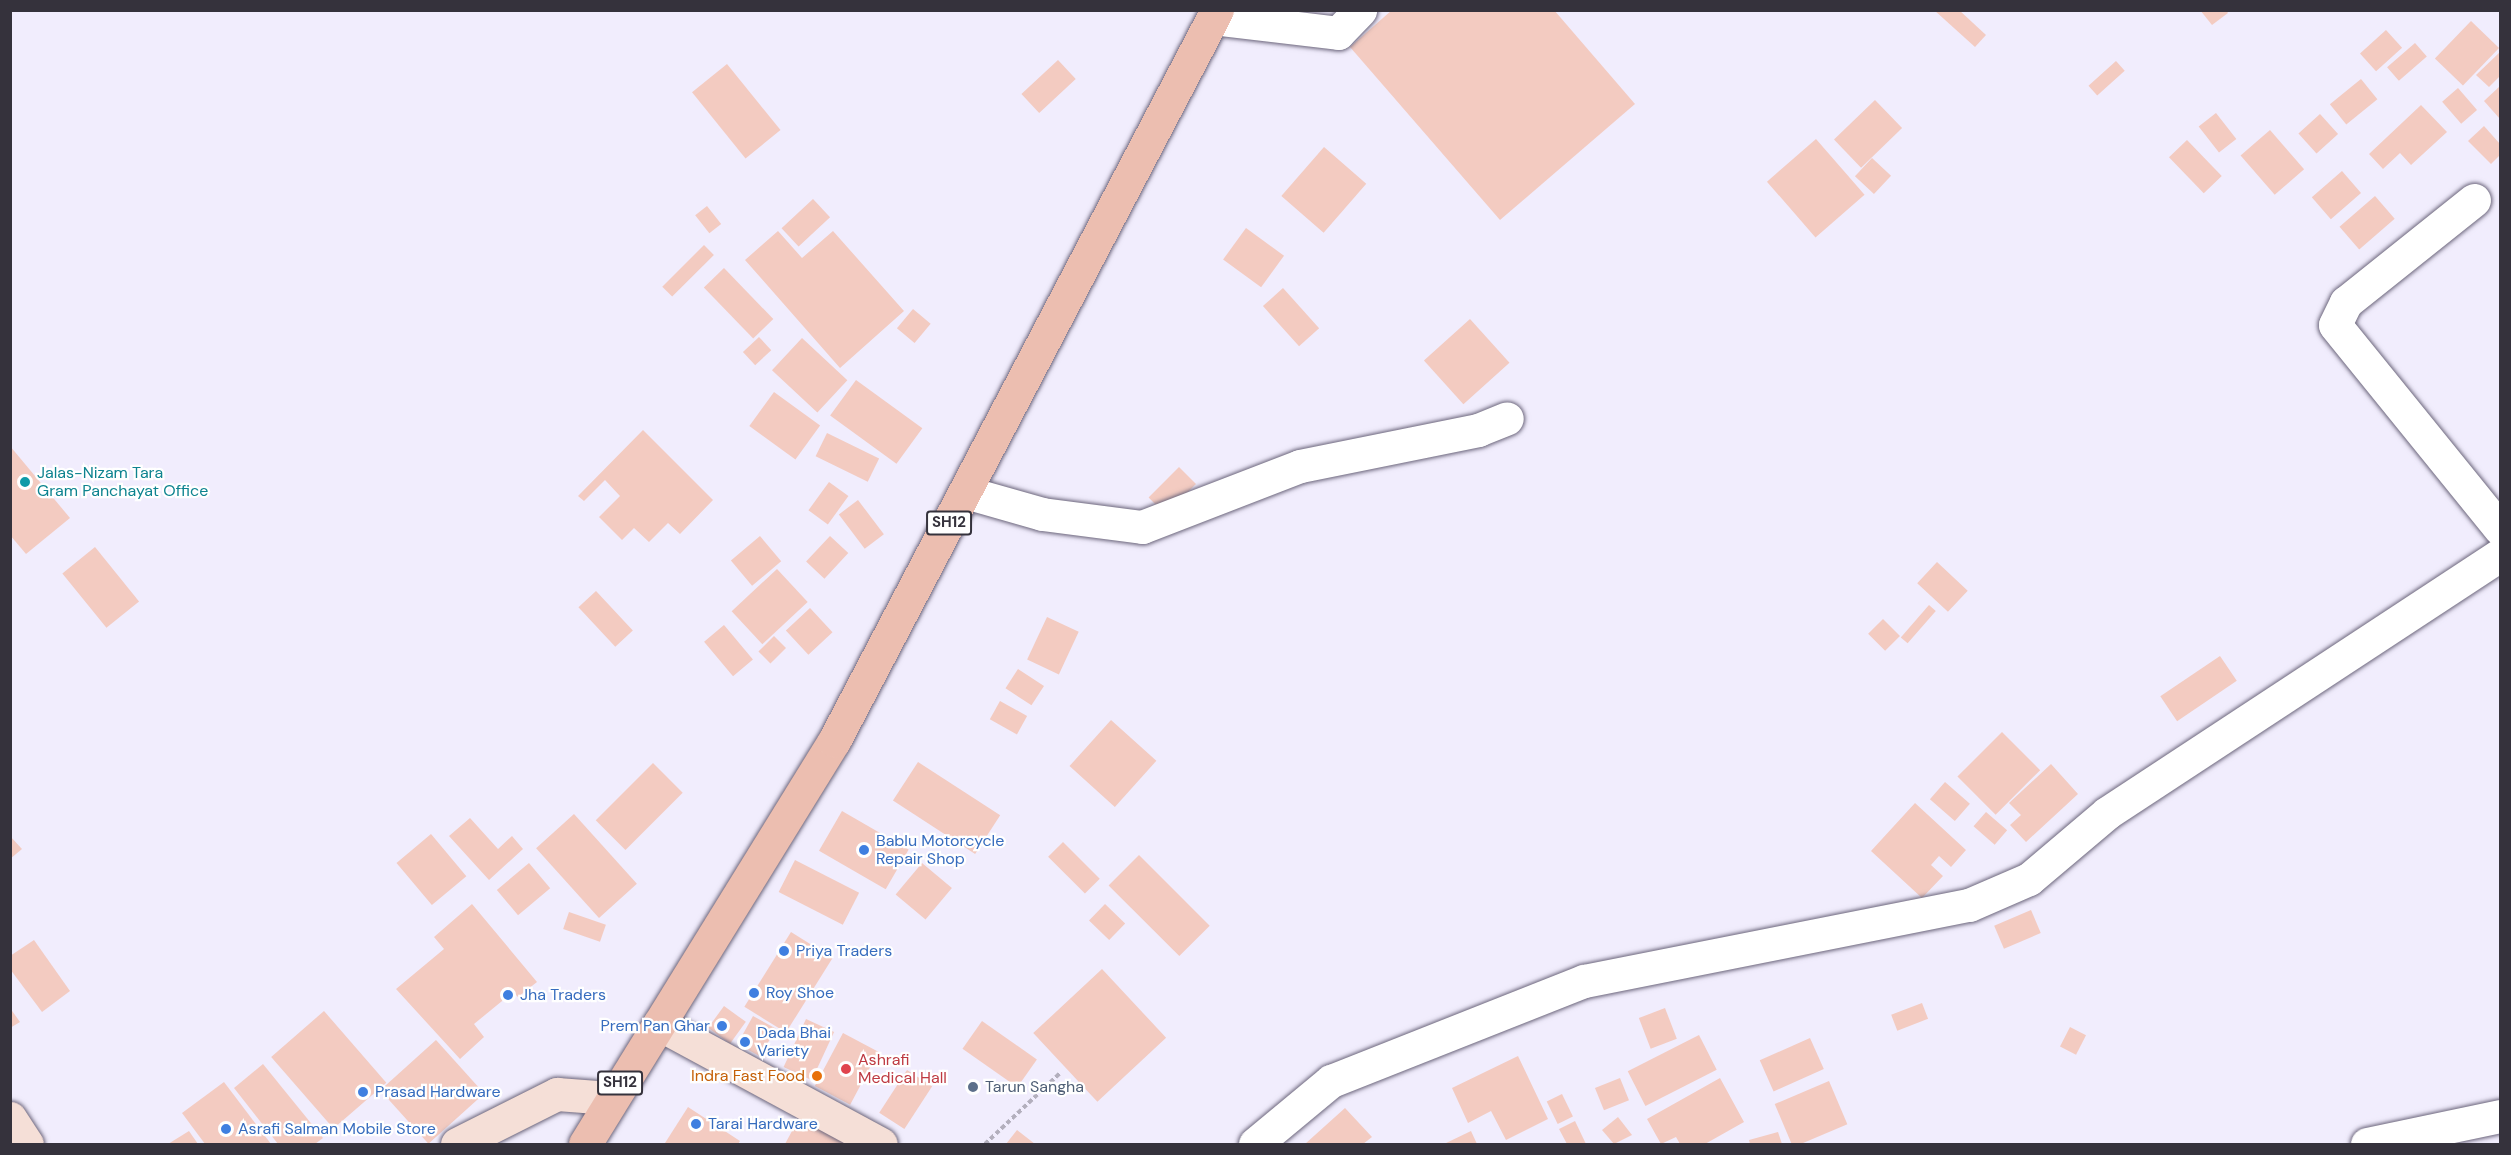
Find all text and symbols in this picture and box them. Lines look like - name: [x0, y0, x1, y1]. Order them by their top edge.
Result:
- place label: Jalas-Nizam Tara Gram Panchayat Office: [37, 463, 208, 501]
- marker: Jalas-Nizam Tara Gram Panchayat Office: [18, 475, 32, 489]
- road number: SH12: [925, 511, 973, 535]
- place label: Bablu Motorcycle Repair Shop: [876, 831, 1004, 869]
- marker: Bablu Motorcycle Repair Shop: [857, 843, 871, 857]
- place label: Priya Traders: [796, 941, 892, 961]
- marker: Priya Traders: [777, 944, 791, 958]
- place label: Roy Shoe: [766, 983, 834, 1003]
- place label: Jha Traders: [520, 985, 606, 1005]
- marker: Roy Shoe: [747, 986, 761, 1000]
- marker: Jha Traders: [501, 988, 515, 1002]
- place label: Prem Pan Ghar: [600, 1016, 710, 1036]
- marker: Prem Pan Ghar: [715, 1019, 729, 1033]
- place label: Dada Bhai Variety: [757, 1023, 831, 1061]
- marker: Dada Bhai Variety: [738, 1035, 752, 1049]
- place label: Ashrafi Medical Hall: [858, 1050, 947, 1088]
- marker: Ashrafi Medical Hall: [839, 1062, 853, 1076]
- place label: Indra Fast Food: [691, 1066, 805, 1086]
- marker: Indra Fast Food: [810, 1069, 824, 1083]
- road number: SH12: [596, 1071, 644, 1095]
- place label: Tarun Sangha: [985, 1077, 1084, 1097]
- marker: Tarun Sangha: [966, 1080, 980, 1094]
- place label: Prasad Hardware: [375, 1082, 501, 1102]
- marker: Prasad Hardware: [356, 1085, 370, 1099]
- place label: Tarai Hardware: [708, 1114, 818, 1134]
- marker: Tarai Hardware: [689, 1117, 703, 1131]
- place label: Asrafi Salman Mobile Store: [238, 1119, 436, 1139]
- marker: Asrafi Salman Mobile Store: [219, 1122, 233, 1136]

